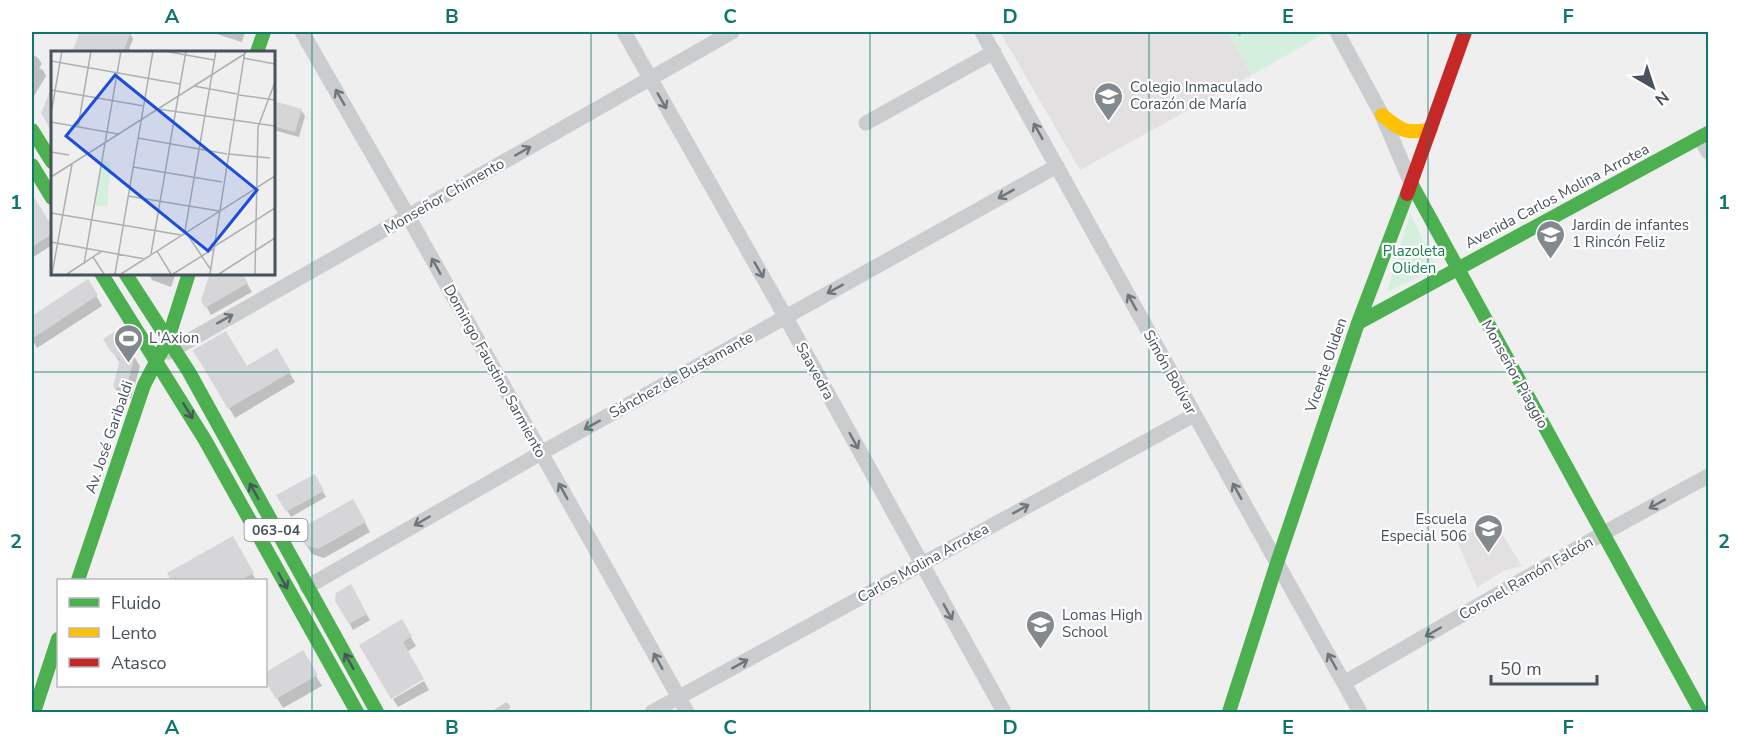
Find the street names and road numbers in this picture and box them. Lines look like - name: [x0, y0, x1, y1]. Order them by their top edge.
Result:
- street label: Avenida Carlos Molina Arrotea: [1461, 139, 1653, 253]
- street label: Monseñor Chimento: [380, 153, 508, 239]
- street label: Domingo Faustino Sarmiento: [439, 281, 551, 461]
- street label: Vicente Oliden: [1300, 315, 1352, 416]
- street label: Monseñor Piaggio: [1477, 316, 1553, 432]
- street label: Simón Bolívar: [1139, 326, 1202, 418]
- street label: Sánchez de Bustamante: [605, 327, 757, 423]
- street label: Saavedra: [791, 339, 839, 403]
- street label: Av. José Garibaldi: [80, 378, 138, 496]
- road number: 063-04: [244, 519, 308, 541]
- street label: Carlos Molina Arrotea: [854, 519, 992, 607]
- street label: Coronel Ramón Falcón: [1455, 531, 1597, 625]

